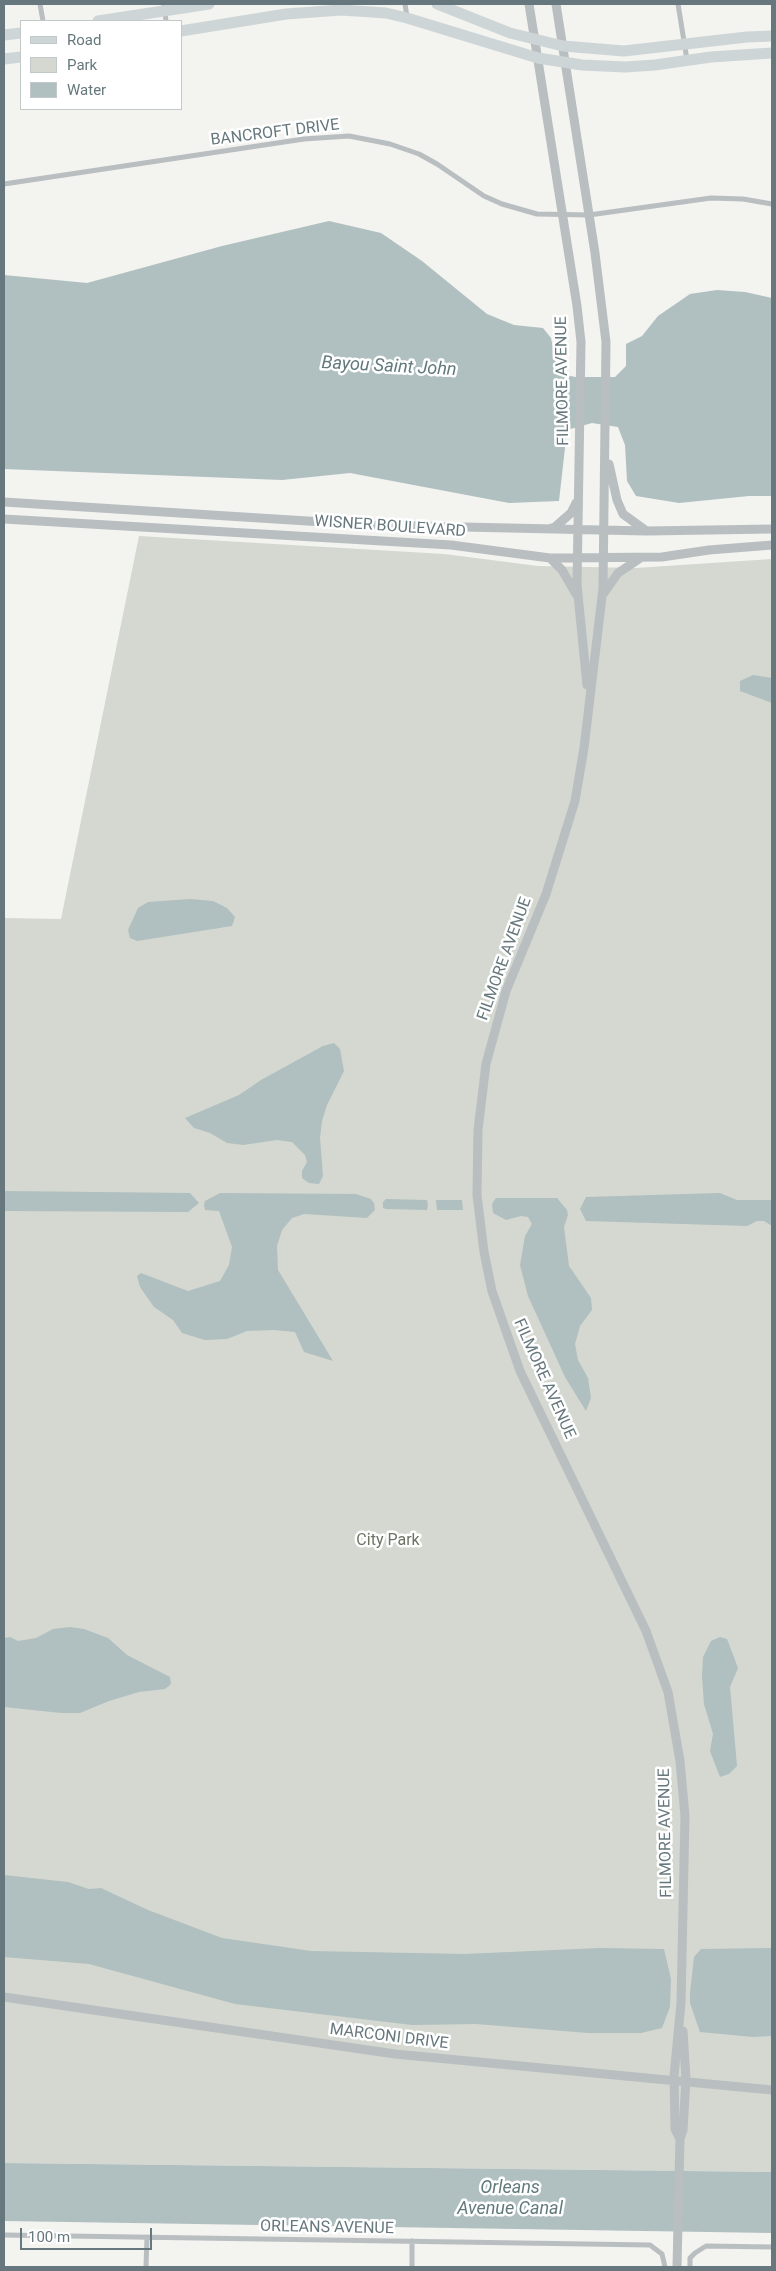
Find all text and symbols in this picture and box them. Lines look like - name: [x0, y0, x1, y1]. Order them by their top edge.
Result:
- legend: [20, 20, 182, 110]
- text: Road: [67, 31, 101, 49]
- text: Park: [67, 56, 97, 74]
- text: Water: [67, 81, 106, 99]
- street label: BANCROFT DRIVE: [210, 116, 340, 150]
- street label: FILMORE AVENUE: [552, 316, 574, 446]
- water label: Bayou Saint John: [321, 353, 457, 381]
- street label: WISNER BOULEVARD: [314, 512, 466, 542]
- street label: FILMORE AVENUE: [474, 895, 536, 1023]
- street label: FILMORE AVENUE: [509, 1316, 579, 1442]
- park label: City Park: [356, 1531, 420, 1551]
- street label: FILMORE AVENUE: [655, 1768, 677, 1898]
- street label: MARCONI DRIVE: [328, 2020, 450, 2054]
- water label: Orleans Avenue Canal: [457, 2177, 563, 2220]
- street label: ORLEANS AVENUE: [260, 2217, 394, 2239]
- scale bar: [22, 2218, 155, 2250]
- text: 100 m: [28, 2228, 70, 2246]

